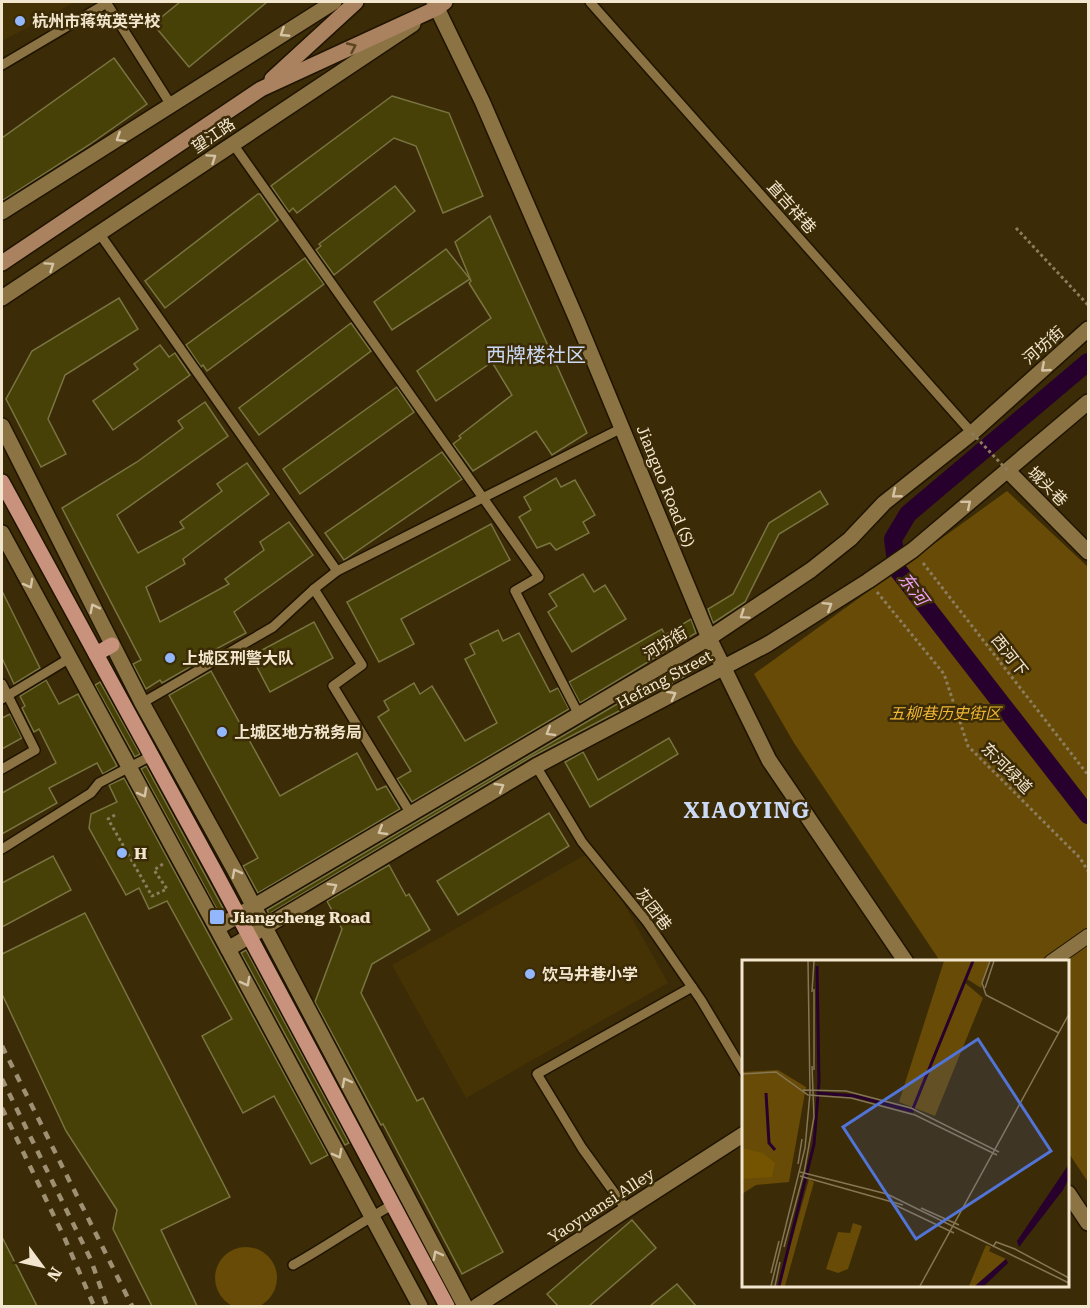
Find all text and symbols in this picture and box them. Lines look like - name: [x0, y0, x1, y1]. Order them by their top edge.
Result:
- place label: 杭州市蒋筑英学校: [32, 12, 161, 31]
- marker: 杭州市蒋筑英学校: [13, 14, 27, 28]
- one-way arrow: [280, 26, 291, 37]
- one-way arrow: [346, 43, 357, 55]
- street label: 望江路: [188, 114, 238, 157]
- one-way arrow: [116, 130, 126, 142]
- one-way arrow: [206, 154, 217, 165]
- street label: 直吉祥巷: [763, 177, 820, 237]
- one-way arrow: [43, 262, 54, 273]
- street label: 河坊街: [1019, 322, 1068, 368]
- district label: 西牌楼社区: [486, 343, 586, 367]
- one-way arrow: [1041, 361, 1051, 372]
- street label: Jianguo Road (S): [632, 422, 699, 550]
- street label: 城头巷: [1024, 463, 1071, 510]
- one-way arrow: [892, 487, 903, 498]
- one-way arrow: [960, 501, 971, 512]
- water label: 东河: [894, 568, 934, 612]
- one-way arrow: [22, 578, 33, 589]
- one-way arrow: [822, 603, 833, 614]
- one-way arrow: [90, 604, 101, 615]
- one-way arrow: [740, 608, 751, 619]
- street label: 河坊街: [640, 623, 691, 664]
- street label: 西河下: [987, 631, 1032, 680]
- street label: Hefang Street: [613, 646, 715, 713]
- place label: 上城区刑警大队: [182, 649, 294, 668]
- marker: 上城区刑警大队: [163, 651, 177, 665]
- one-way arrow: [666, 691, 677, 702]
- park label: 五柳巷历史街区: [889, 704, 1003, 723]
- place label: 上城区地方税务局: [234, 723, 362, 742]
- marker: 上城区地方税务局: [215, 725, 229, 739]
- one-way arrow: [546, 725, 556, 736]
- street label: 东河绿道: [977, 739, 1036, 798]
- one-way arrow: [494, 783, 504, 794]
- one-way arrow: [136, 786, 147, 797]
- district label: XIAOYING: [684, 798, 810, 823]
- one-way arrow: [378, 824, 388, 835]
- place label: H: [134, 844, 147, 863]
- marker: H: [115, 846, 129, 860]
- one-way arrow: [232, 868, 243, 879]
- one-way arrow: [327, 882, 337, 894]
- street label: 灰团巷: [632, 884, 676, 934]
- marker: Jiangcheng Road: [208, 908, 226, 926]
- place label: Jiangcheng Road: [230, 908, 371, 927]
- inset map: [742, 960, 1069, 1287]
- place label: 饮马井巷小学: [542, 965, 638, 984]
- marker: 饮马井巷小学: [523, 967, 537, 981]
- one-way arrow: [239, 976, 250, 986]
- one-way arrow: [342, 1078, 353, 1089]
- one-way arrow: [331, 1148, 342, 1158]
- street label: Yaoyuansi Alley: [545, 1164, 658, 1247]
- north arrow: [12, 1236, 72, 1296]
- one-way arrow: [433, 1250, 444, 1261]
- text: N: [43, 1264, 65, 1284]

